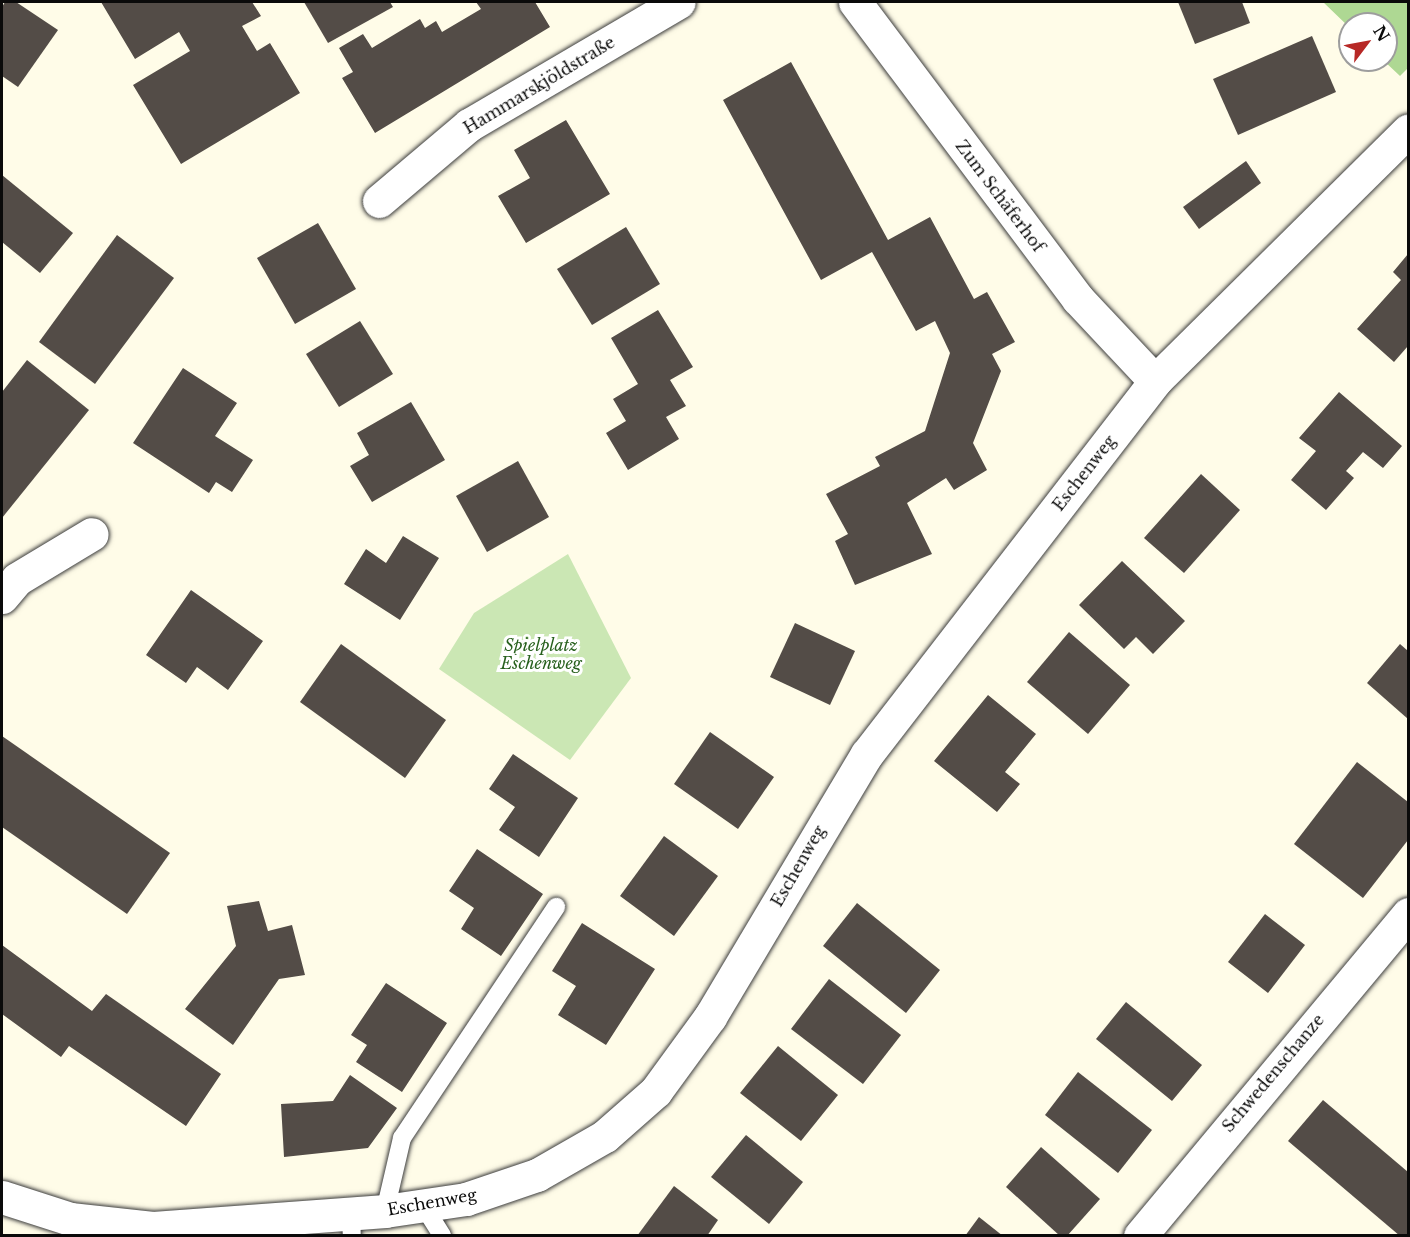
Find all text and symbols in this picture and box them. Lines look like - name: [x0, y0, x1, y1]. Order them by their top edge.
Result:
- north arrow: [1338, 12, 1398, 72]
- text: N: [1369, 22, 1394, 45]
- street label: Hammarskjöldstraße: [460, 32, 618, 138]
- street label: Zum Schäferhof: [952, 136, 1048, 256]
- street label: Eschenweg: [1049, 431, 1119, 515]
- park label: Spielplatz Eschenweg: [500, 635, 582, 673]
- street label: Eschenweg: [767, 822, 829, 910]
- street label: Schwedenschanze: [1218, 1010, 1328, 1136]
- street label: Eschenweg: [386, 1185, 478, 1219]

